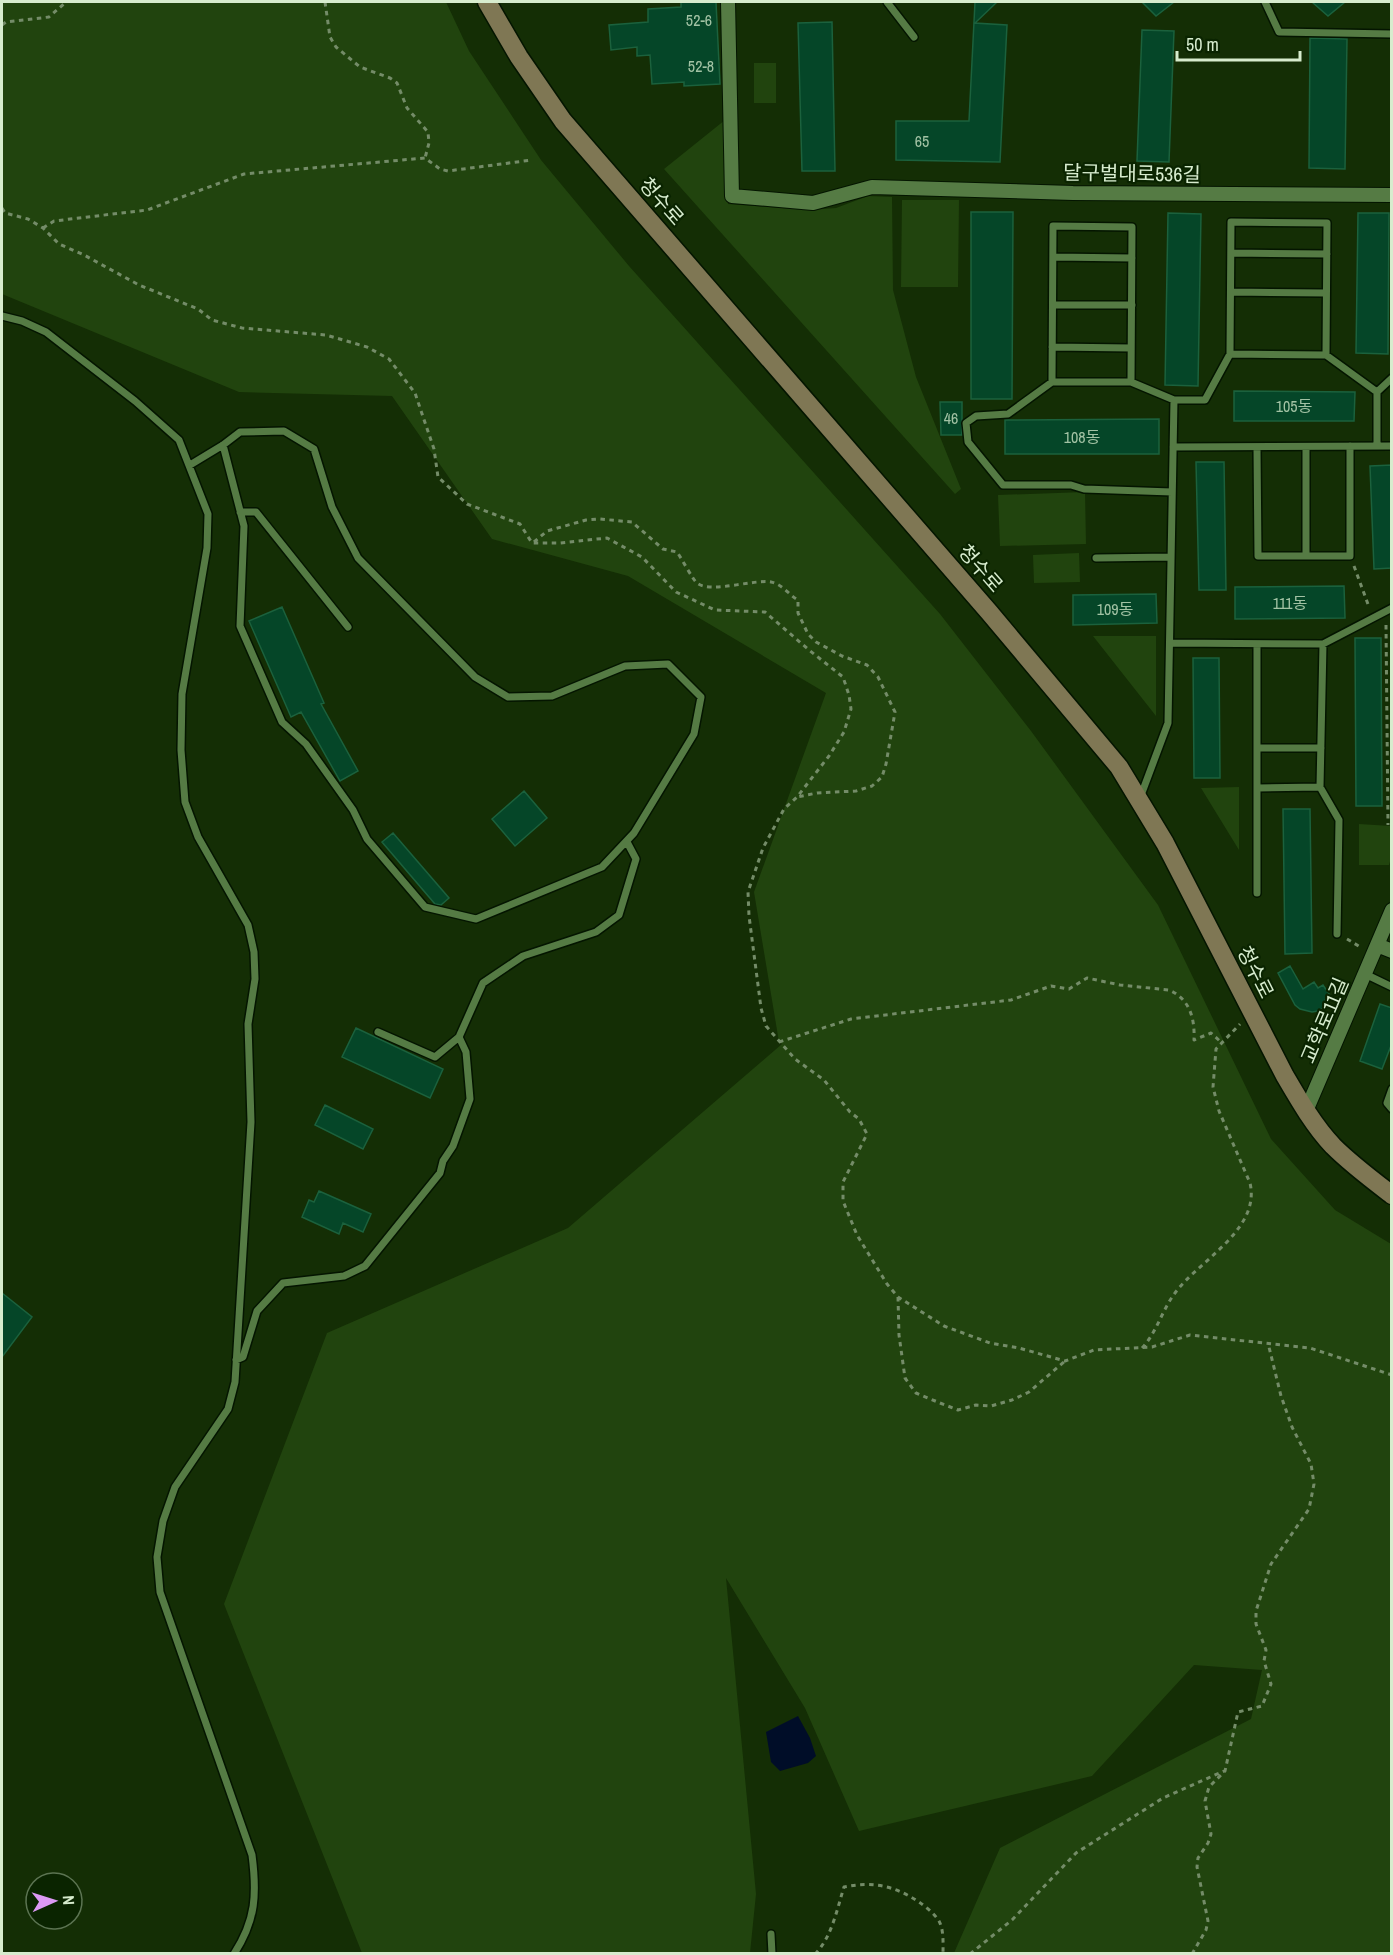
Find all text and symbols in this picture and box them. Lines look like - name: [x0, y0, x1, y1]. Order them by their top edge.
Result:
- house number: 52-6: [686, 9, 712, 31]
- scale bar: [1177, 24, 1300, 62]
- text: 50 m: [1186, 32, 1219, 57]
- house number: 52-8: [688, 55, 714, 77]
- house number: 65: [915, 130, 929, 152]
- street label: 달구벌대로536길: [1063, 158, 1201, 188]
- street label: 청수로: [634, 171, 690, 231]
- house number: 105동: [1276, 395, 1313, 417]
- house number: 46: [944, 407, 958, 429]
- house number: 108동: [1064, 426, 1101, 448]
- street label: 청수로: [953, 538, 1009, 598]
- house number: 111동: [1273, 592, 1308, 614]
- house number: 109동: [1097, 598, 1134, 620]
- street label: 청수로: [1231, 941, 1281, 1003]
- street label: 교학로11길: [1294, 973, 1354, 1067]
- north arrow: [24, 1871, 84, 1931]
- text: N: [58, 1895, 80, 1906]

